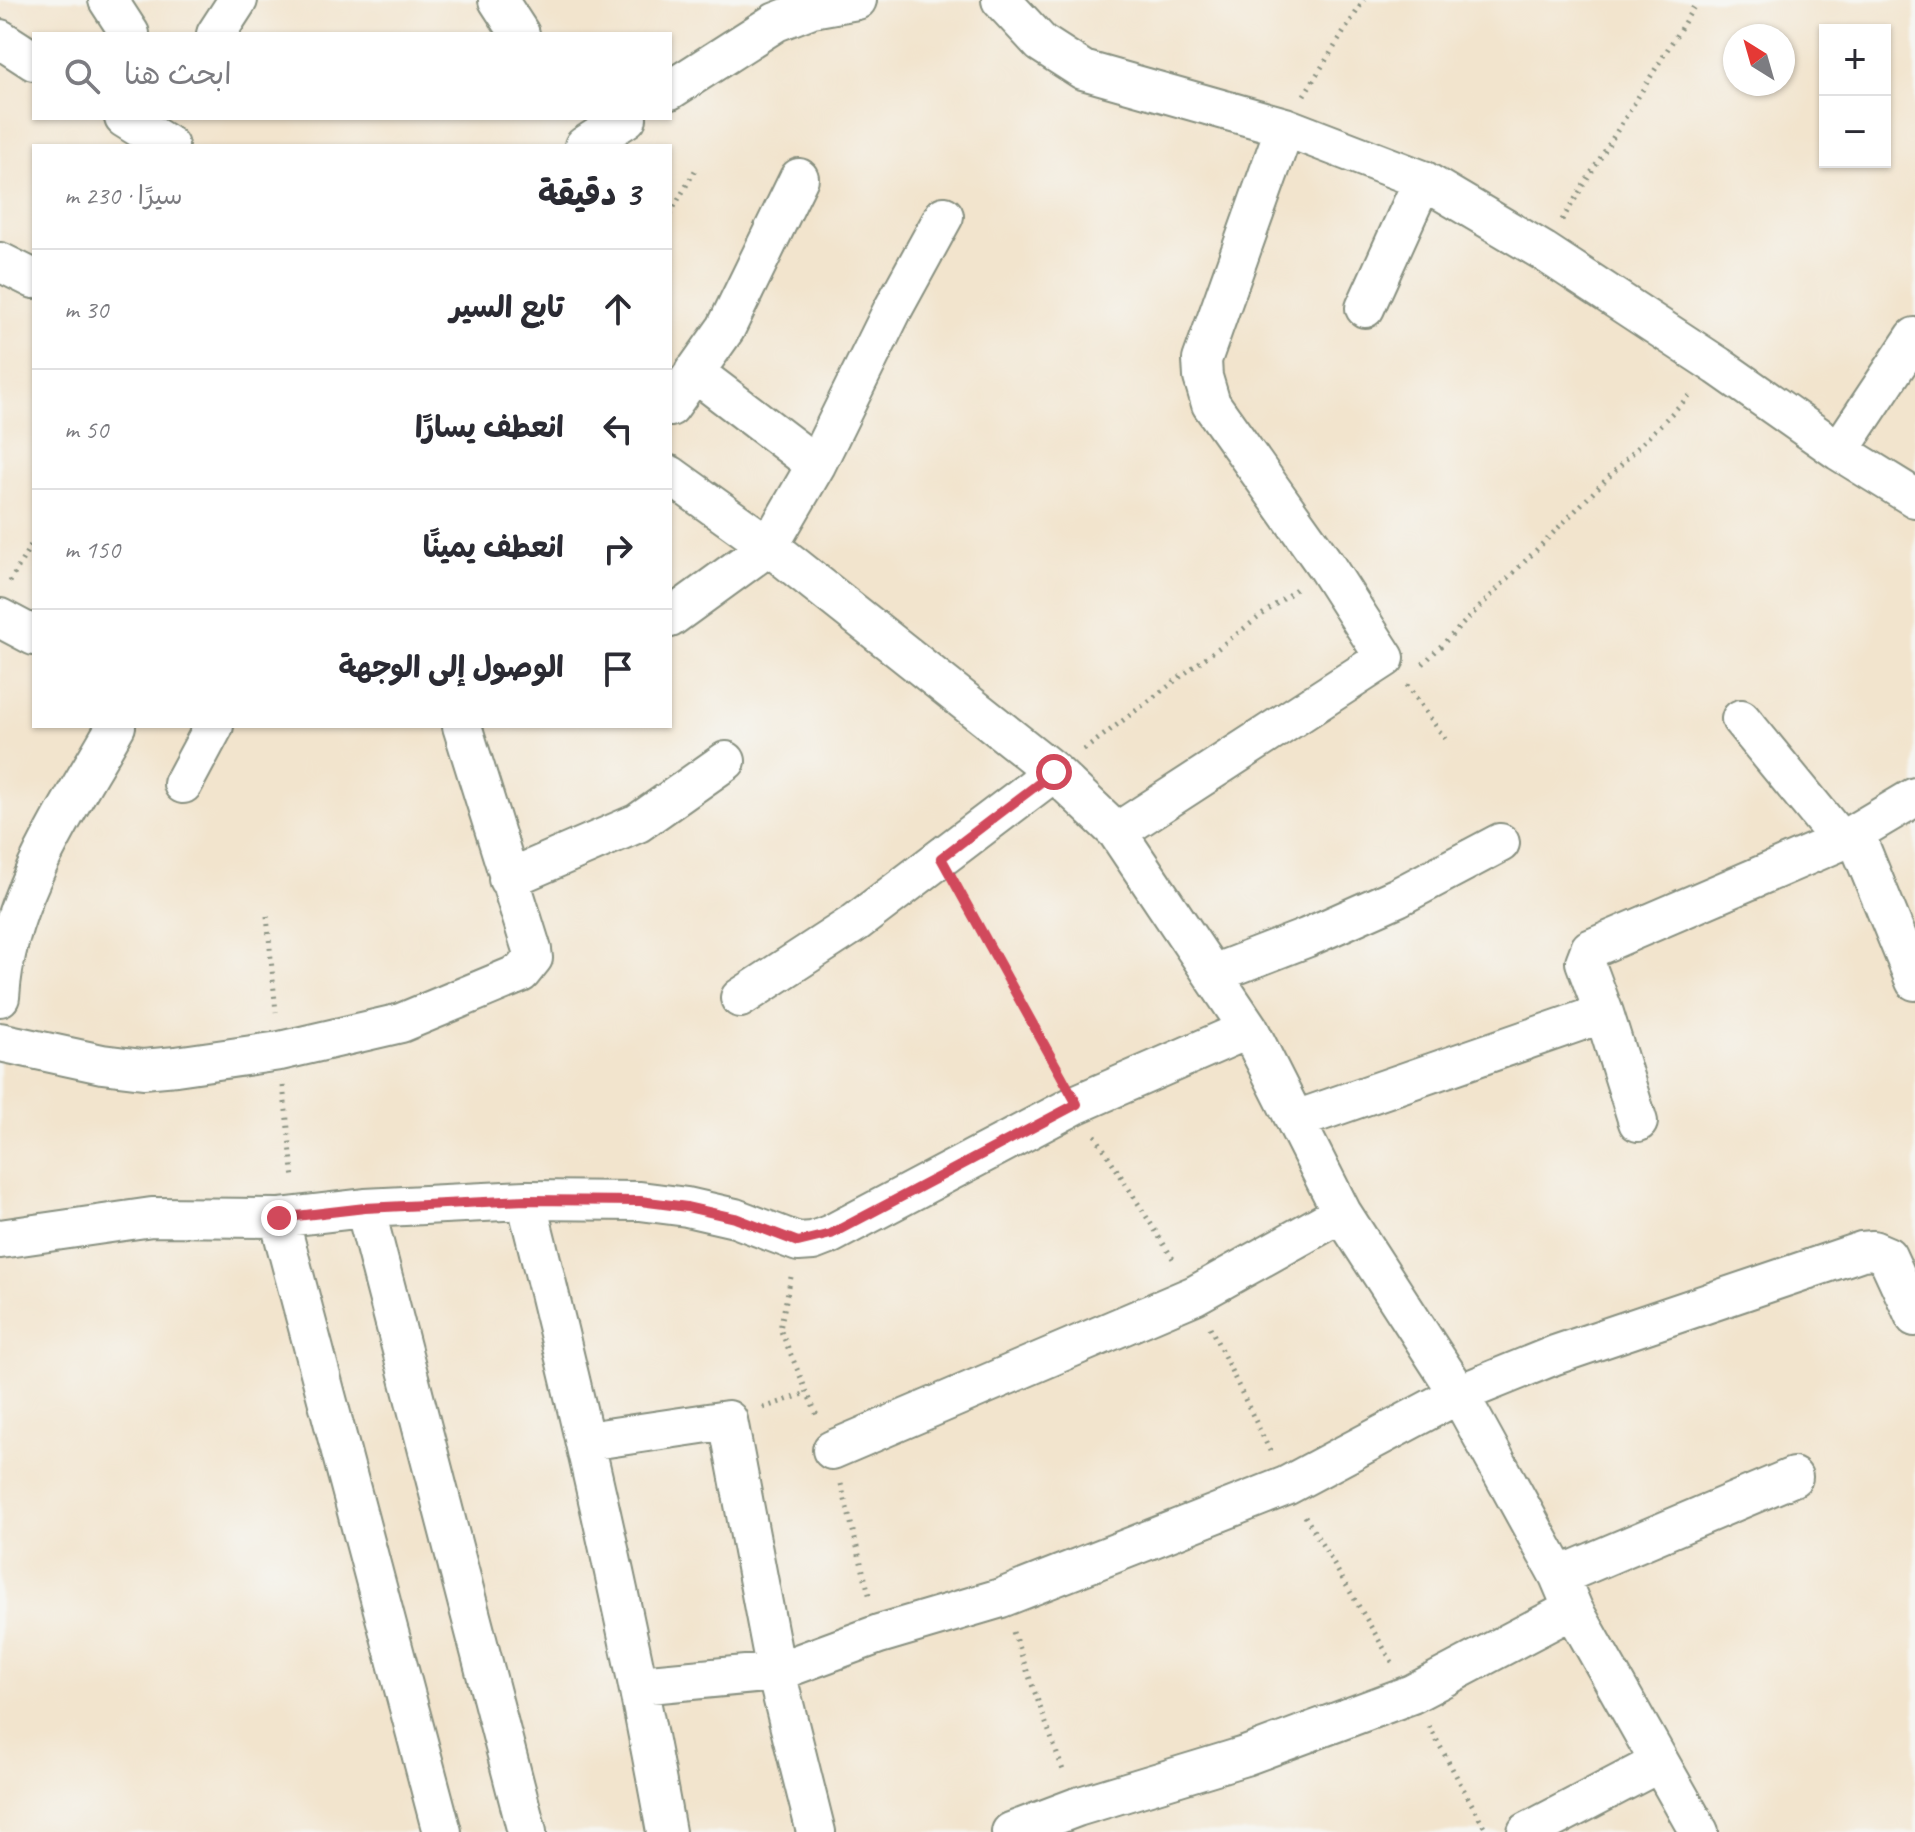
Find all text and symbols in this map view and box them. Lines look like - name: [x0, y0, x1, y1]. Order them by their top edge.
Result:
- north arrow: [1723, 24, 1795, 96]
- map controls: [1819, 24, 1891, 168]
- button: +: [1819, 24, 1891, 96]
- search box: [32, 32, 672, 120]
- icon: search: [60, 54, 104, 98]
- text: ابحث هنا: [124, 55, 232, 93]
- button: −: [1819, 96, 1891, 168]
- text: 3 دقيقة: [538, 172, 640, 215]
- text: سيرًا · 230 m: [64, 179, 183, 212]
- icon: ahead: [596, 287, 640, 331]
- text: تابع السير: [450, 288, 564, 326]
- text: 30 m: [64, 293, 108, 326]
- icon: left: [596, 407, 640, 451]
- text: انعطف يسارًا: [415, 408, 564, 446]
- text: 50 m: [64, 413, 108, 446]
- icon: right: [596, 527, 640, 571]
- text: انعطف يمينًا: [423, 528, 564, 566]
- text: 150 m: [64, 533, 120, 566]
- icon: arrive: [596, 647, 640, 691]
- text: الوصول إلى الوجهة: [339, 648, 564, 686]
- route start: [1036, 754, 1072, 790]
- route end: [261, 1200, 297, 1236]

